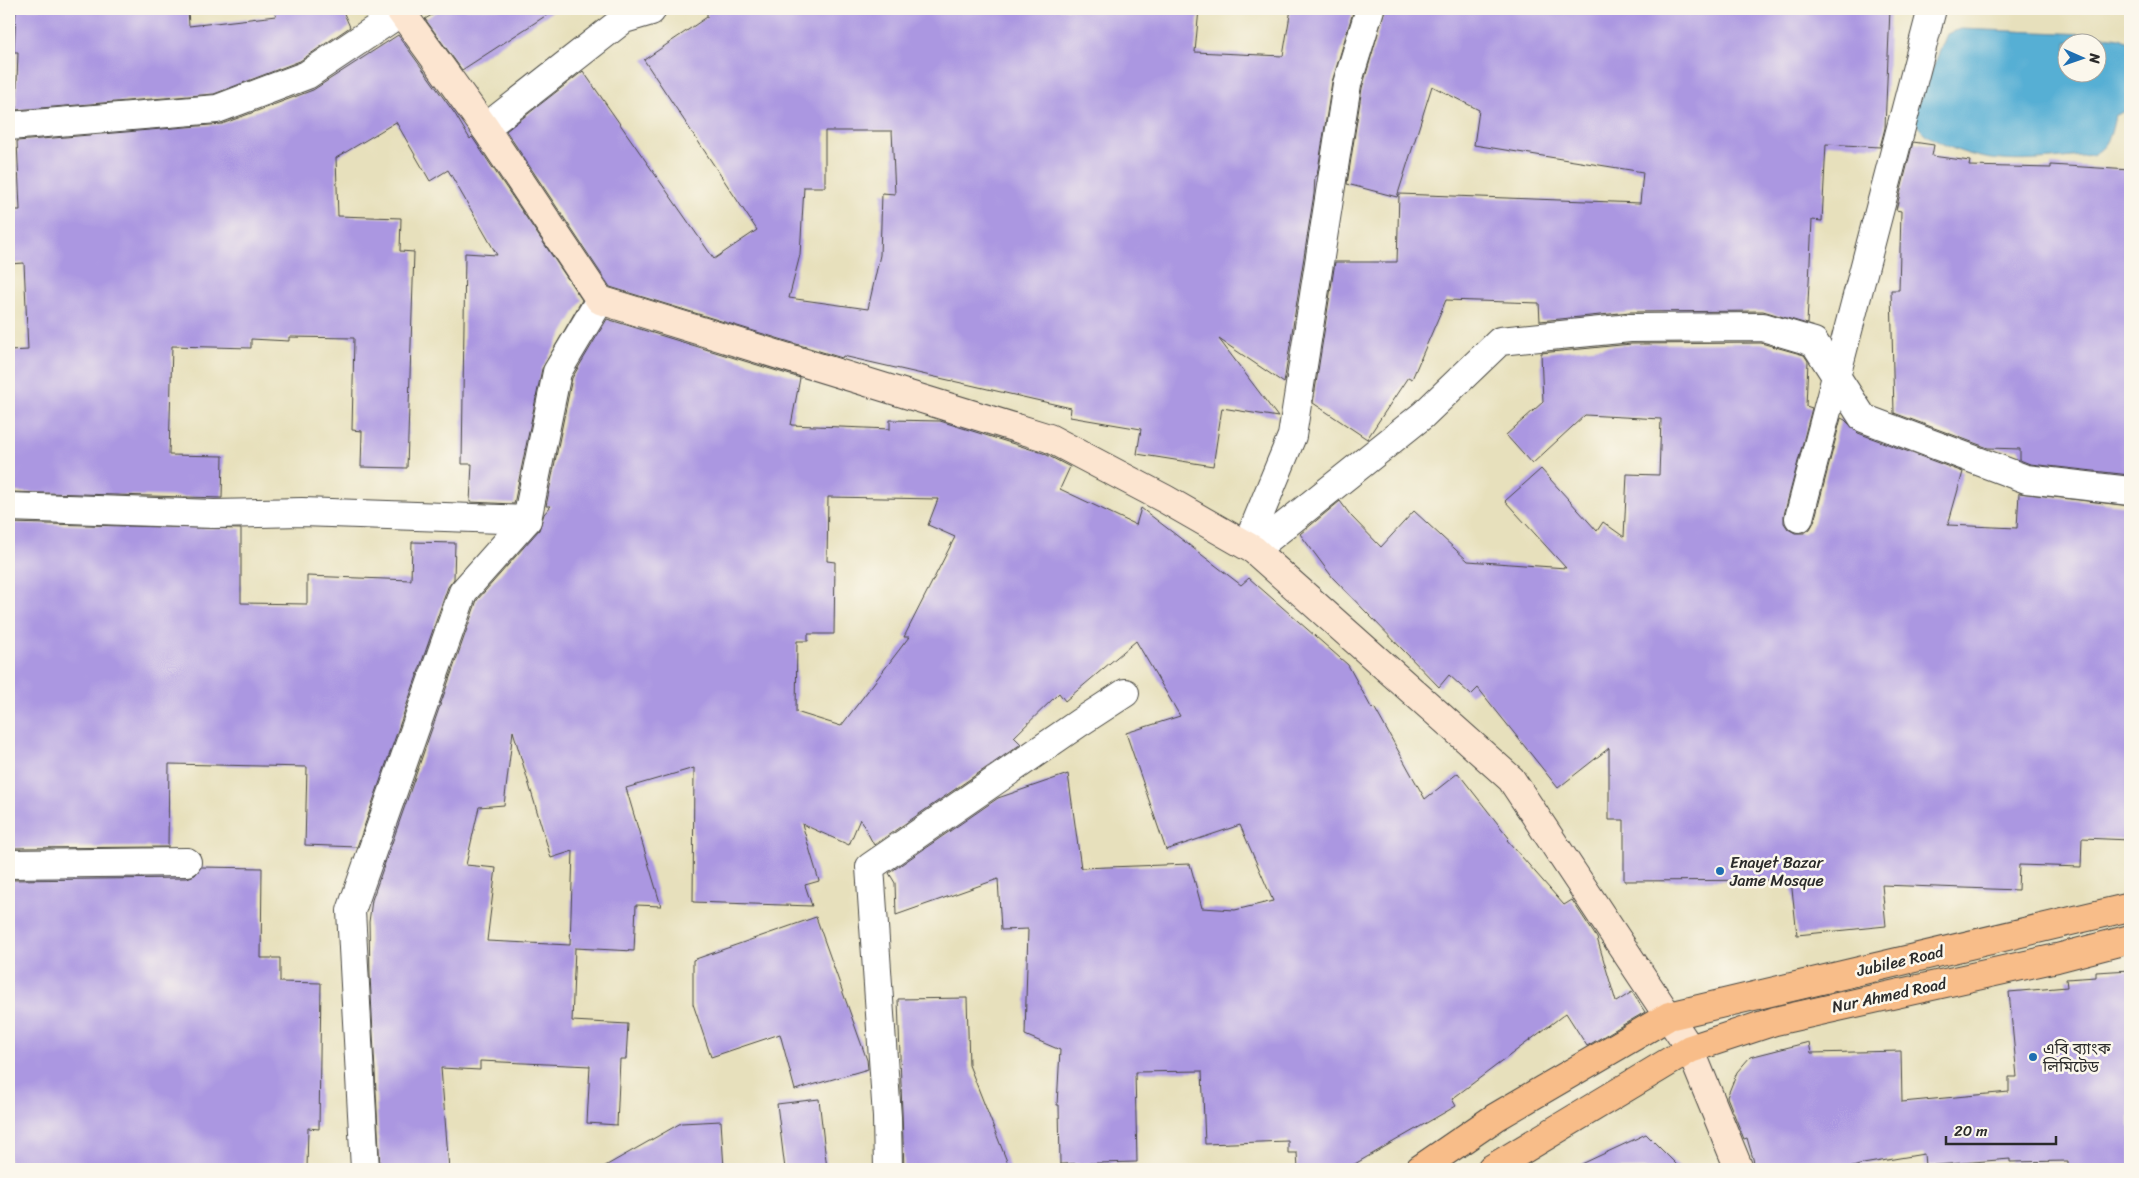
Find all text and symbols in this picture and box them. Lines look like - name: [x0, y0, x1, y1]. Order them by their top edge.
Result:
- north arrow: [2056, 32, 2106, 82]
- text: N: [2082, 52, 2107, 64]
- place label: Enayet Bazar Jame Mosque: [1729, 848, 1824, 895]
- marker: Enayet Bazar Jame Mosque: [1714, 865, 1726, 877]
- street label: Jubilee Road: [1853, 937, 1948, 985]
- street label: Nur Ahmed Road: [1829, 968, 1951, 1021]
- place label: এবি ব্যাংক লিমিটেড: [2042, 1034, 2112, 1081]
- marker: এবি ব্যাংক লিমিটেড: [2027, 1051, 2039, 1063]
- scale bar: [1946, 1113, 2056, 1145]
- text: 20 m: [1954, 1118, 1988, 1144]

